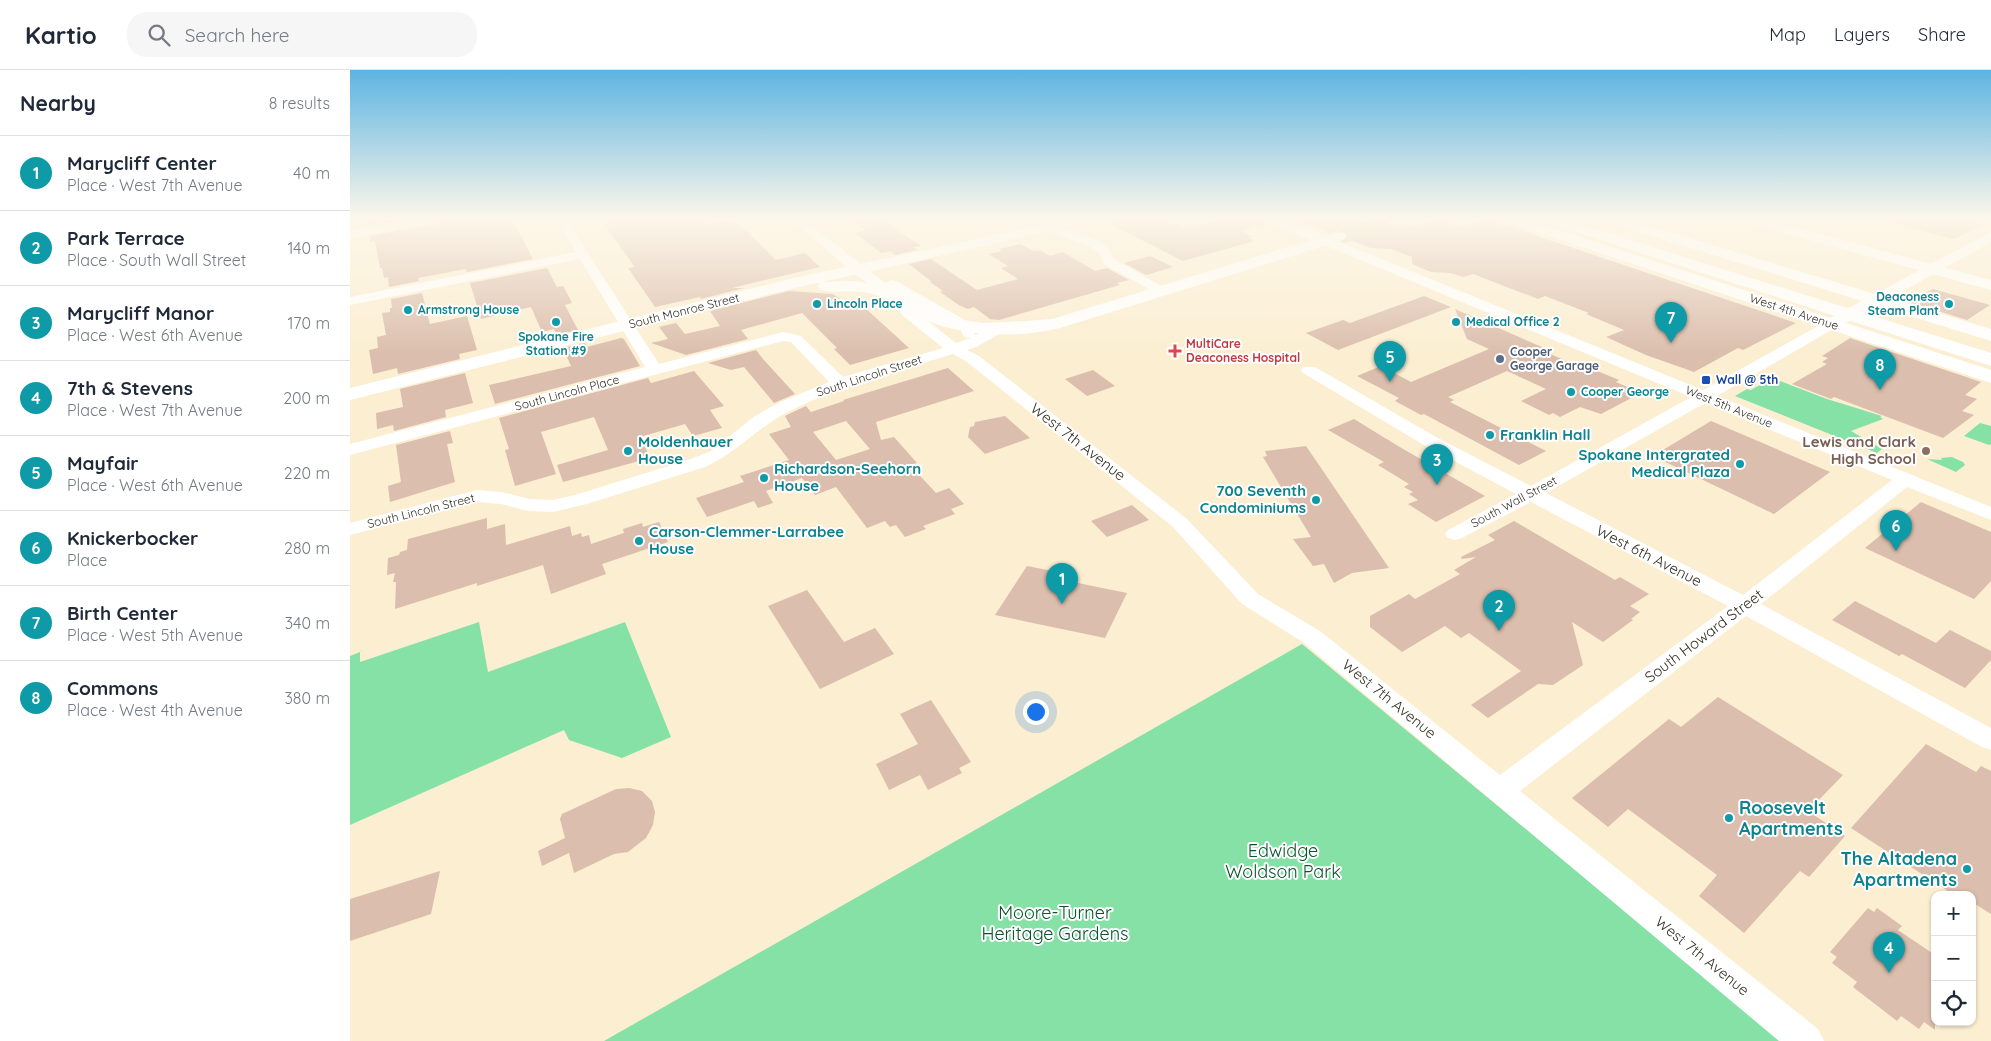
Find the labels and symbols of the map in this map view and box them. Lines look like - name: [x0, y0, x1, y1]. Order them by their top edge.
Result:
- place label: Deaconess Steam Plant: [1868, 289, 1939, 318]
- street label: South Monroe Street: [627, 290, 741, 332]
- street label: West 4th Avenue: [1748, 290, 1841, 333]
- place label: Lincoln Place: [827, 296, 903, 311]
- marker: Lincoln Place: [811, 298, 823, 310]
- marker: Deaconess Steam Plant: [1943, 298, 1955, 310]
- place label: Armstrong House: [418, 302, 519, 317]
- pin: 7: [1655, 302, 1687, 343]
- marker: Armstrong House: [402, 304, 414, 316]
- place label: Medical Office 2: [1466, 314, 1560, 329]
- marker: Spokane Fire Station #9: [550, 316, 562, 328]
- marker: Medical Office 2: [1450, 316, 1462, 328]
- place label: Spokane Fire Station #9: [518, 329, 594, 358]
- place label: MultiCare Deaconess Hospital: [1186, 336, 1300, 365]
- pin: 5: [1374, 341, 1406, 382]
- marker: MultiCare Deaconess Hospital: [1168, 344, 1182, 358]
- place label: Cooper George Garage: [1510, 344, 1599, 373]
- pin: 8: [1864, 349, 1896, 390]
- street label: South Lincoln Street: [814, 351, 924, 400]
- marker: Cooper George Garage: [1494, 353, 1506, 365]
- street label: South Lincoln Place: [513, 371, 621, 414]
- place label: Wall @ 5th: [1716, 372, 1778, 387]
- marker: Wall @ 5th: [1700, 374, 1712, 386]
- street label: West 5th Avenue: [1683, 382, 1775, 431]
- place label: Cooper George: [1581, 384, 1669, 399]
- marker: Cooper George: [1565, 386, 1577, 398]
- street label: West 7th Avenue: [1027, 399, 1130, 485]
- place label: Franklin Hall: [1500, 425, 1590, 444]
- marker: Franklin Hall: [1484, 429, 1496, 441]
- place label: Moldenhauer House: [638, 432, 733, 468]
- place label: Lewis and Clark High School: [1802, 432, 1916, 468]
- pin: 3: [1421, 444, 1453, 485]
- marker: Moldenhauer House: [622, 445, 634, 457]
- place label: Spokane Intergrated Medical Plaza: [1578, 445, 1730, 481]
- marker: Lewis and Clark High School: [1920, 445, 1932, 457]
- marker: Spokane Intergrated Medical Plaza: [1734, 458, 1746, 470]
- place label: Richardson-Seehorn House: [774, 459, 921, 495]
- marker: Richardson-Seehorn House: [758, 472, 770, 484]
- street label: South Wall Street: [1468, 473, 1559, 531]
- place label: 700 Seventh Condominiums: [1200, 481, 1306, 517]
- street label: South Lincoln Street: [366, 490, 476, 531]
- marker: 700 Seventh Condominiums: [1310, 494, 1322, 506]
- pin: 6: [1880, 510, 1912, 551]
- street label: West 6th Avenue: [1593, 521, 1705, 590]
- place label: Carson-Clemmer-Larrabee House: [649, 522, 844, 558]
- marker: Carson-Clemmer-Larrabee House: [633, 535, 645, 547]
- pin: 1: [1046, 563, 1078, 604]
- street label: South Howard Street: [1641, 585, 1767, 686]
- pin: 2: [1483, 590, 1515, 631]
- street label: West 7th Avenue: [1338, 655, 1440, 742]
- your location: [1023, 699, 1049, 725]
- place label: Roosevelt Apartments: [1739, 796, 1843, 840]
- marker: Roosevelt Apartments: [1723, 812, 1735, 824]
- park label: Edwidge Woldson Park: [1225, 839, 1341, 883]
- place label: The Altadena Apartments: [1841, 847, 1957, 891]
- marker: The Altadena Apartments: [1961, 863, 1973, 875]
- park label: Moore-Turner Heritage Gardens: [981, 901, 1129, 945]
- street label: West 7th Avenue: [1651, 912, 1753, 999]
- pin: 4: [1873, 932, 1905, 973]

